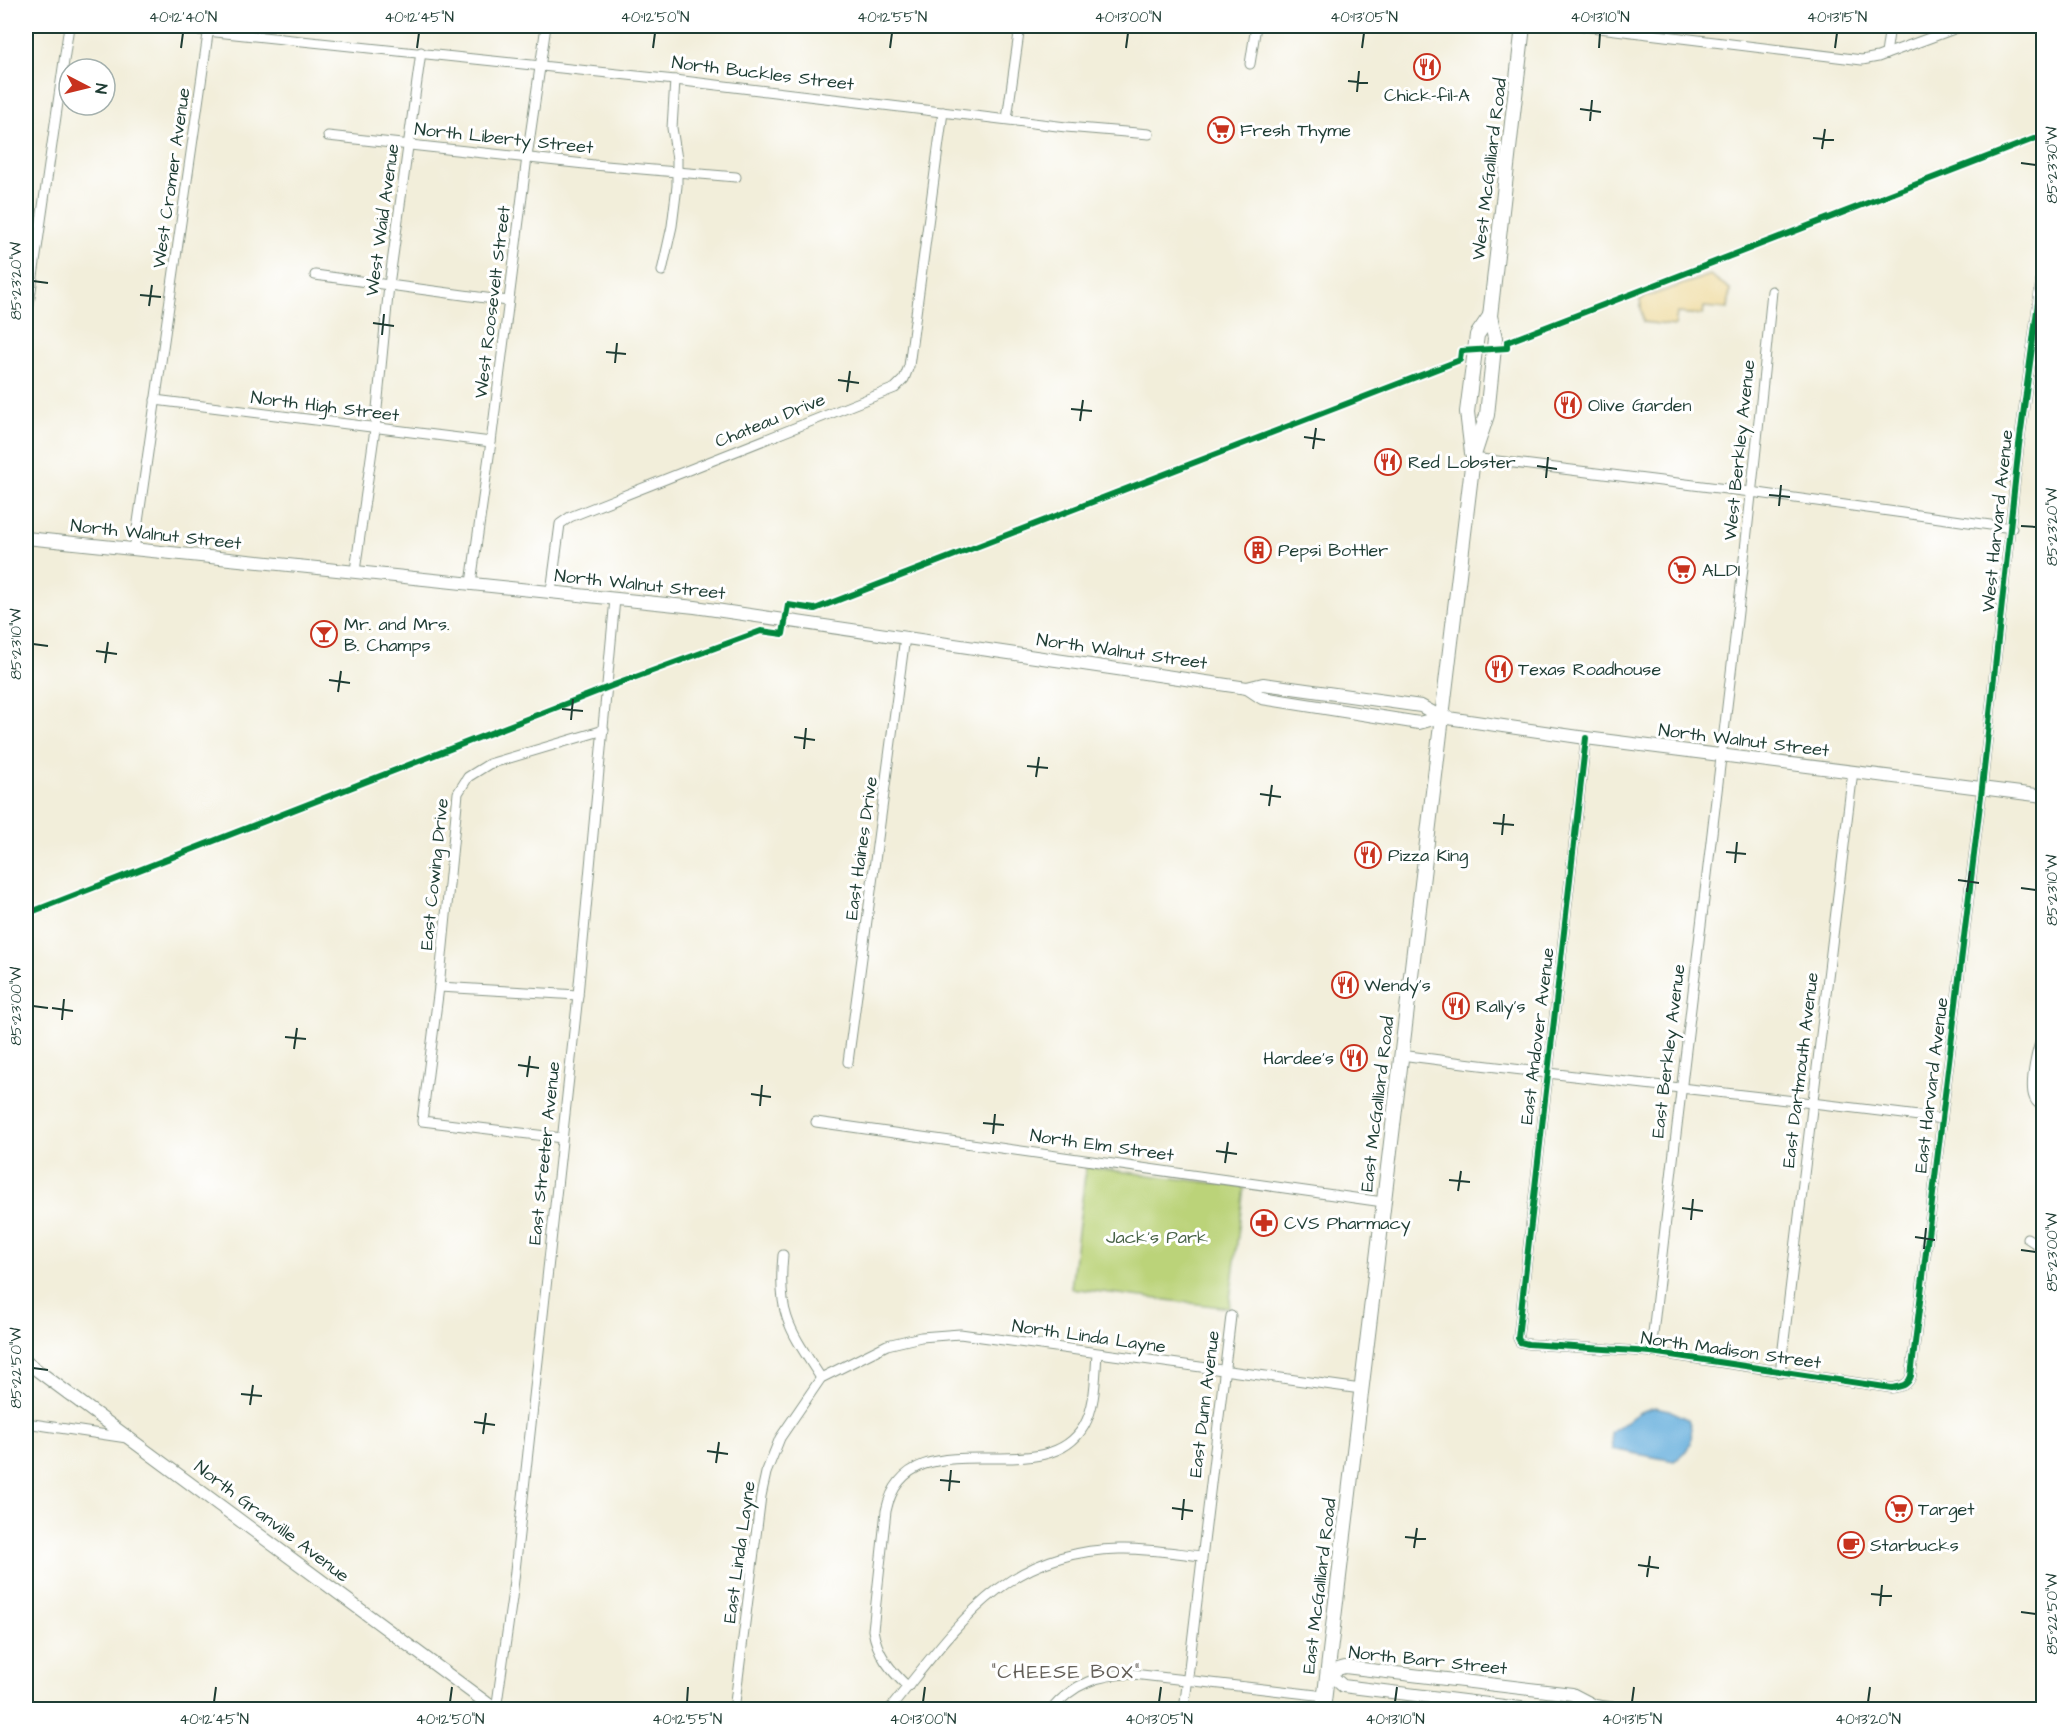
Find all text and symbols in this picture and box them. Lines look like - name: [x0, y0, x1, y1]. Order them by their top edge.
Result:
- text: 40°12'40"N: [149, 7, 217, 28]
- text: 40°12'45"N: [384, 7, 454, 28]
- text: 40°12'50"N: [621, 7, 689, 28]
- text: 40°12'55"N: [857, 7, 927, 28]
- text: 40°13'00"N: [1095, 7, 1161, 28]
- text: 40°13'05"N: [1330, 7, 1398, 28]
- text: 40°13'10"N: [1570, 7, 1630, 28]
- text: 40°13'15"N: [1807, 7, 1867, 28]
- street label: North Buckles Street: [670, 50, 856, 97]
- restaurant icon: Chick-fil-A: [1412, 52, 1442, 82]
- north arrow: [57, 57, 117, 117]
- street label: West McGalliard Road: [1466, 77, 1513, 262]
- text: N: [89, 82, 112, 95]
- place label: Chick-fil-A: [1384, 83, 1470, 108]
- street label: West Cromer Avenue: [146, 86, 197, 270]
- supermarket icon: Fresh Thyme: [1206, 115, 1236, 145]
- street label: North Liberty Street: [413, 117, 595, 161]
- place label: Fresh Thyme: [1240, 118, 1351, 144]
- text: 85°23'30"W: [2042, 126, 2063, 204]
- street label: West Waid Avenue: [359, 142, 406, 298]
- street label: West Roosevelt Street: [468, 204, 517, 400]
- text: 85°23'20"W: [6, 242, 27, 320]
- street label: West Berkley Avenue: [1718, 358, 1762, 542]
- street label: North High Street: [249, 385, 401, 429]
- street label: Chateau Drive: [711, 387, 829, 454]
- restaurant icon: Olive Garden: [1553, 390, 1583, 420]
- place label: Olive Garden: [1588, 393, 1691, 418]
- street label: West Harvard Avenue: [1975, 428, 2020, 614]
- restaurant icon: Red Lobster: [1373, 447, 1403, 477]
- place label: Red Lobster: [1408, 450, 1516, 475]
- text: 85°23'20"W: [2042, 488, 2063, 566]
- street label: North Walnut Street: [69, 513, 243, 556]
- building icon: Pepsi Bottler: [1243, 535, 1273, 565]
- place label: Pepsi Bottler: [1278, 538, 1388, 563]
- supermarket icon: ALDI: [1667, 555, 1697, 585]
- place label: ALDI: [1702, 558, 1740, 583]
- street label: North Walnut Street: [553, 563, 727, 606]
- text: 85°23'10"W: [6, 608, 27, 680]
- place label: Mr. and Mrs. B. Champs: [344, 612, 450, 658]
- bar icon: Mr. and Mrs. B. Champs: [309, 619, 339, 649]
- street label: North Walnut Street: [1035, 627, 1209, 676]
- restaurant icon: Texas Roadhouse: [1484, 654, 1514, 684]
- place label: Texas Roadhouse: [1518, 657, 1661, 682]
- street label: North Walnut Street: [1657, 718, 1831, 763]
- street label: East Haines Drive: [839, 775, 884, 921]
- street label: East Cowing Drive: [414, 797, 456, 951]
- restaurant icon: Pizza King: [1353, 840, 1383, 870]
- place label: Pizza King: [1388, 843, 1468, 869]
- text: 85°23'10"W: [2042, 854, 2063, 926]
- street label: East Andover Avenue: [1514, 946, 1561, 1126]
- street label: East Berkley Avenue: [1645, 962, 1693, 1140]
- text: 85°23'00"W: [6, 967, 27, 1045]
- restaurant icon: Wendy's: [1330, 970, 1360, 1000]
- street label: East Dartmouth Avenue: [1776, 971, 1825, 1169]
- place label: Wendy's: [1364, 973, 1431, 999]
- restaurant icon: Rally's: [1441, 991, 1471, 1021]
- place label: Rally's: [1476, 994, 1525, 1020]
- street label: East Harvard Avenue: [1908, 996, 1955, 1174]
- street label: East McGalliard Road: [1354, 1015, 1401, 1193]
- restaurant icon: Hardee's: [1339, 1043, 1369, 1073]
- place label: Hardee's: [1263, 1046, 1334, 1071]
- street label: East Streeter Avenue: [522, 1060, 567, 1246]
- street label: North Elm Street: [1028, 1123, 1176, 1168]
- pharmacy icon: CVS Pharmacy: [1249, 1208, 1279, 1238]
- place label: CVS Pharmacy: [1284, 1211, 1411, 1237]
- text: 85°23'00"W: [2042, 1213, 2063, 1291]
- park label: Jack's Park: [1106, 1225, 1208, 1250]
- street label: North Linda Layne: [1010, 1313, 1168, 1361]
- street label: North Madison Street: [1639, 1325, 1823, 1376]
- text: 85°22'50"W: [6, 1328, 27, 1408]
- street label: East Dunn Avenue: [1183, 1329, 1226, 1479]
- street label: North Granville Avenue: [189, 1455, 355, 1588]
- street label: East Linda Layne: [717, 1479, 763, 1625]
- supermarket icon: Target: [1884, 1494, 1914, 1524]
- street label: East McGalliard Road: [1296, 1497, 1343, 1675]
- place label: Target: [1918, 1497, 1975, 1523]
- cafe icon: Starbucks: [1836, 1530, 1866, 1560]
- place label: Starbucks: [1870, 1533, 1959, 1558]
- text: 85°22'50"W: [2042, 1574, 2063, 1654]
- street label: North Barr Street: [1347, 1640, 1509, 1681]
- district label: "CHEESE BOX": [991, 1658, 1141, 1686]
- text: 40°12'45"N: [179, 1709, 249, 1730]
- text: 40°12'50"N: [416, 1709, 484, 1730]
- text: 40°12'55"N: [652, 1709, 722, 1730]
- text: 40°13'00"N: [890, 1709, 956, 1730]
- text: 40°13'05"N: [1125, 1709, 1193, 1730]
- text: 40°13'10"N: [1365, 1709, 1425, 1730]
- text: 40°13'15"N: [1602, 1709, 1662, 1730]
- text: 40°13'20"N: [1835, 1709, 1901, 1730]

